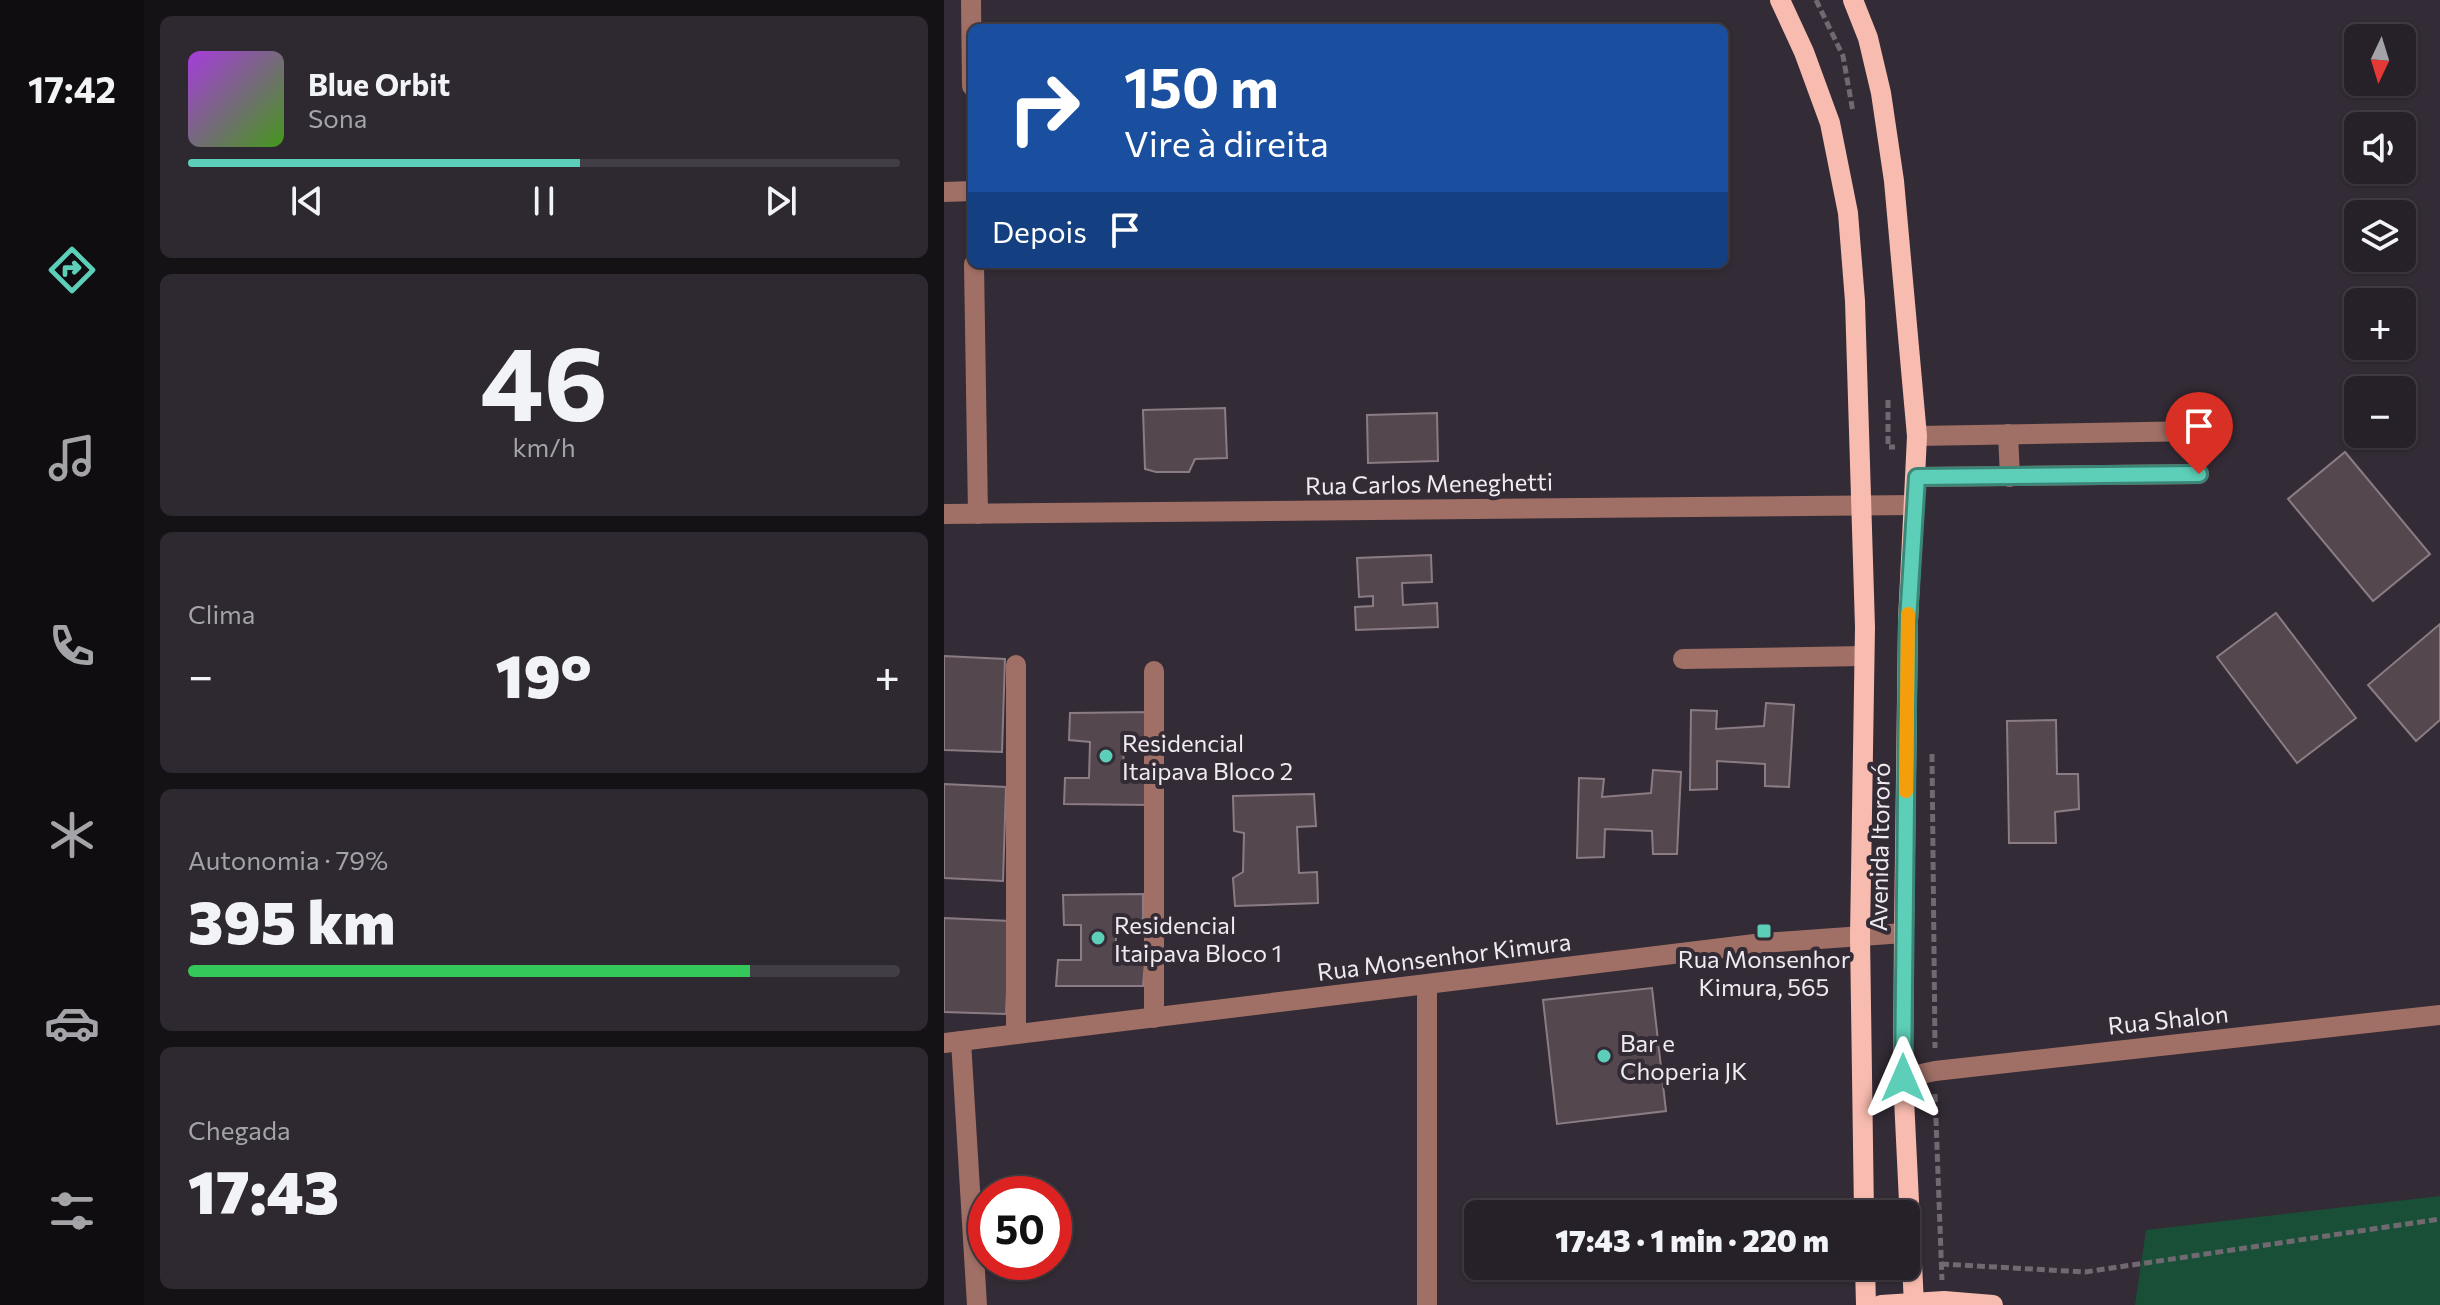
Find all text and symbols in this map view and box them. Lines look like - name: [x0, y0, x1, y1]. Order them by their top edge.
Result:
- north arrow: [2344, 24, 2416, 96]
- map controls: [2344, 24, 2416, 448]
- text: 150 m: [1124, 51, 1279, 120]
- icon: right: [992, 56, 1096, 160]
- text: Blue Orbit: [308, 65, 450, 102]
- text: 17:42: [28, 66, 116, 110]
- text: Sona: [308, 102, 367, 133]
- button: sound: [2344, 112, 2416, 184]
- text: Vire à direita: [1124, 120, 1329, 164]
- icon: previous: [285, 179, 329, 223]
- icon: pause: [522, 179, 566, 223]
- icon: next: [759, 179, 803, 223]
- button: layers: [2344, 200, 2416, 272]
- icon: arrive: [1103, 208, 1147, 252]
- text: Depois: [992, 212, 1087, 249]
- icon: directions: [44, 242, 100, 298]
- button: +: [2344, 288, 2416, 360]
- text: 46: [480, 315, 608, 442]
- button: −: [2344, 376, 2416, 448]
- pin: [2165, 392, 2233, 474]
- icon: arrive: [2177, 404, 2221, 448]
- icon: music: [44, 430, 100, 486]
- text: km/h: [512, 431, 576, 462]
- street label: Rua Carlos Meneghetti: [1305, 466, 1553, 500]
- text: Clima: [188, 598, 255, 629]
- icon: phone: [44, 618, 100, 674]
- text: 19°: [495, 637, 592, 710]
- text: −: [188, 647, 213, 701]
- text: +: [874, 647, 900, 701]
- place label: Residencial Itaipava Bloco 2: [1122, 728, 1293, 785]
- marker: Residencial Itaipava Bloco 2: [1097, 747, 1115, 765]
- street label: Avenida Itororó: [1863, 762, 1895, 932]
- icon: climate: [44, 807, 100, 863]
- text: Autonomia · 79%: [188, 844, 388, 875]
- text: 395 km: [188, 883, 395, 956]
- place label: Residencial Itaipava Bloco 1: [1114, 910, 1282, 967]
- marker: Rua Monsenhor Kimura, 565: [1755, 922, 1773, 940]
- street label: Rua Monsenhor Kimura: [1315, 926, 1573, 986]
- marker: Residencial Itaipava Bloco 1: [1089, 929, 1107, 947]
- place label: Rua Monsenhor Kimura, 565: [1678, 944, 1851, 1001]
- icon: car: [44, 995, 100, 1051]
- street label: Rua Shalon: [2106, 998, 2230, 1040]
- place label: Bar e Choperia JK: [1620, 1028, 1747, 1085]
- position arrow: [1861, 1036, 1945, 1120]
- marker: Bar e Choperia JK: [1595, 1047, 1613, 1065]
- text: Chegada: [188, 1114, 291, 1145]
- text: 17:43: [188, 1153, 339, 1226]
- speed limit sign: 50: [968, 1176, 1072, 1280]
- icon: filters: [44, 1183, 100, 1239]
- text: 17:43 · 1 min · 220 m: [1555, 1221, 1829, 1258]

